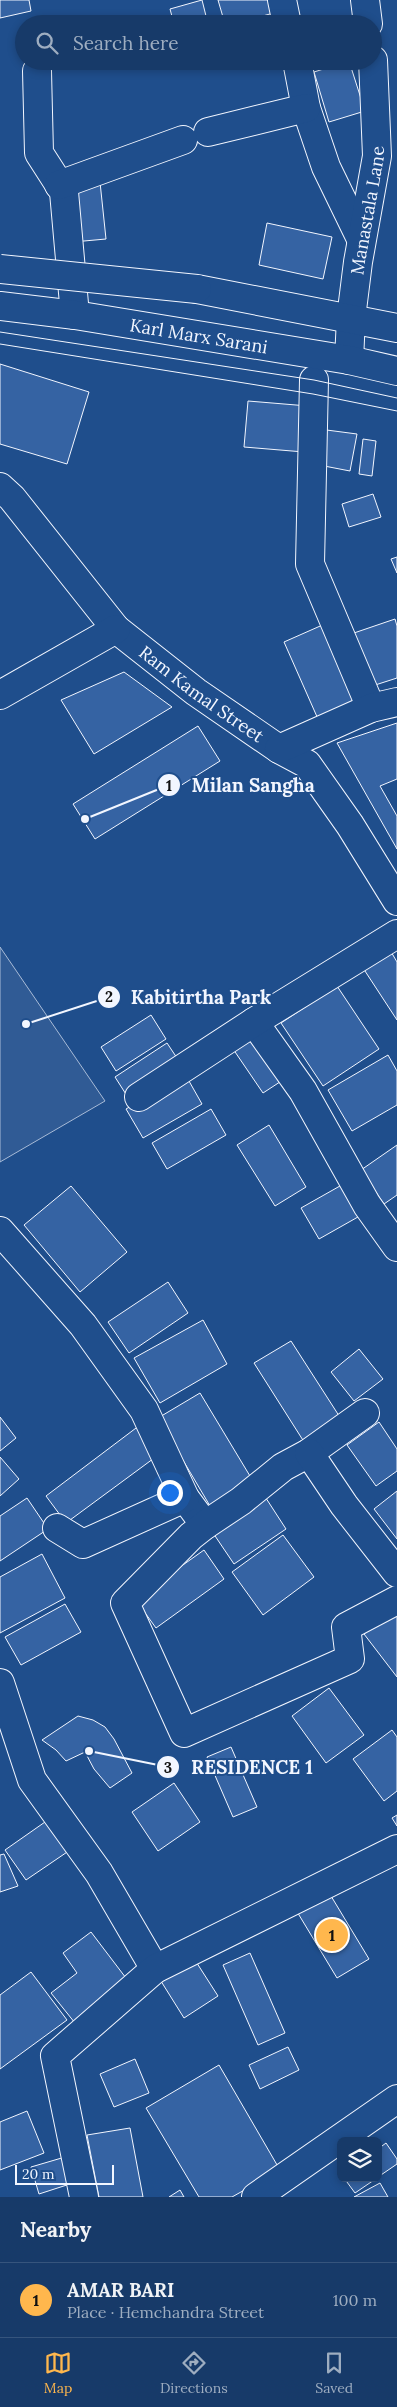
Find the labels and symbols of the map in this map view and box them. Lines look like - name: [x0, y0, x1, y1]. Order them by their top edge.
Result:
- street label: Manastala Lane: [345, 145, 388, 276]
- street label: Karl Marx Sarani: [128, 313, 269, 358]
- street label: Ram Kamal Street: [135, 640, 269, 747]
- callout: Milan Sangha: [157, 768, 325, 802]
- text: Milan Sangha: [191, 773, 315, 797]
- text: 1: [166, 776, 172, 795]
- callout: Kabitirtha Park: [96, 980, 282, 1014]
- text: Kabitirtha Park: [131, 985, 271, 1009]
- text: 2: [105, 987, 113, 1006]
- your location: [157, 1480, 183, 1506]
- callout: RESIDENCE 1: [156, 1750, 322, 1784]
- text: RESIDENCE 1: [191, 1755, 313, 1779]
- text: 3: [164, 1758, 172, 1777]
- pin: 1: [316, 1916, 348, 1954]
- scale bar: [15, 2162, 114, 2185]

